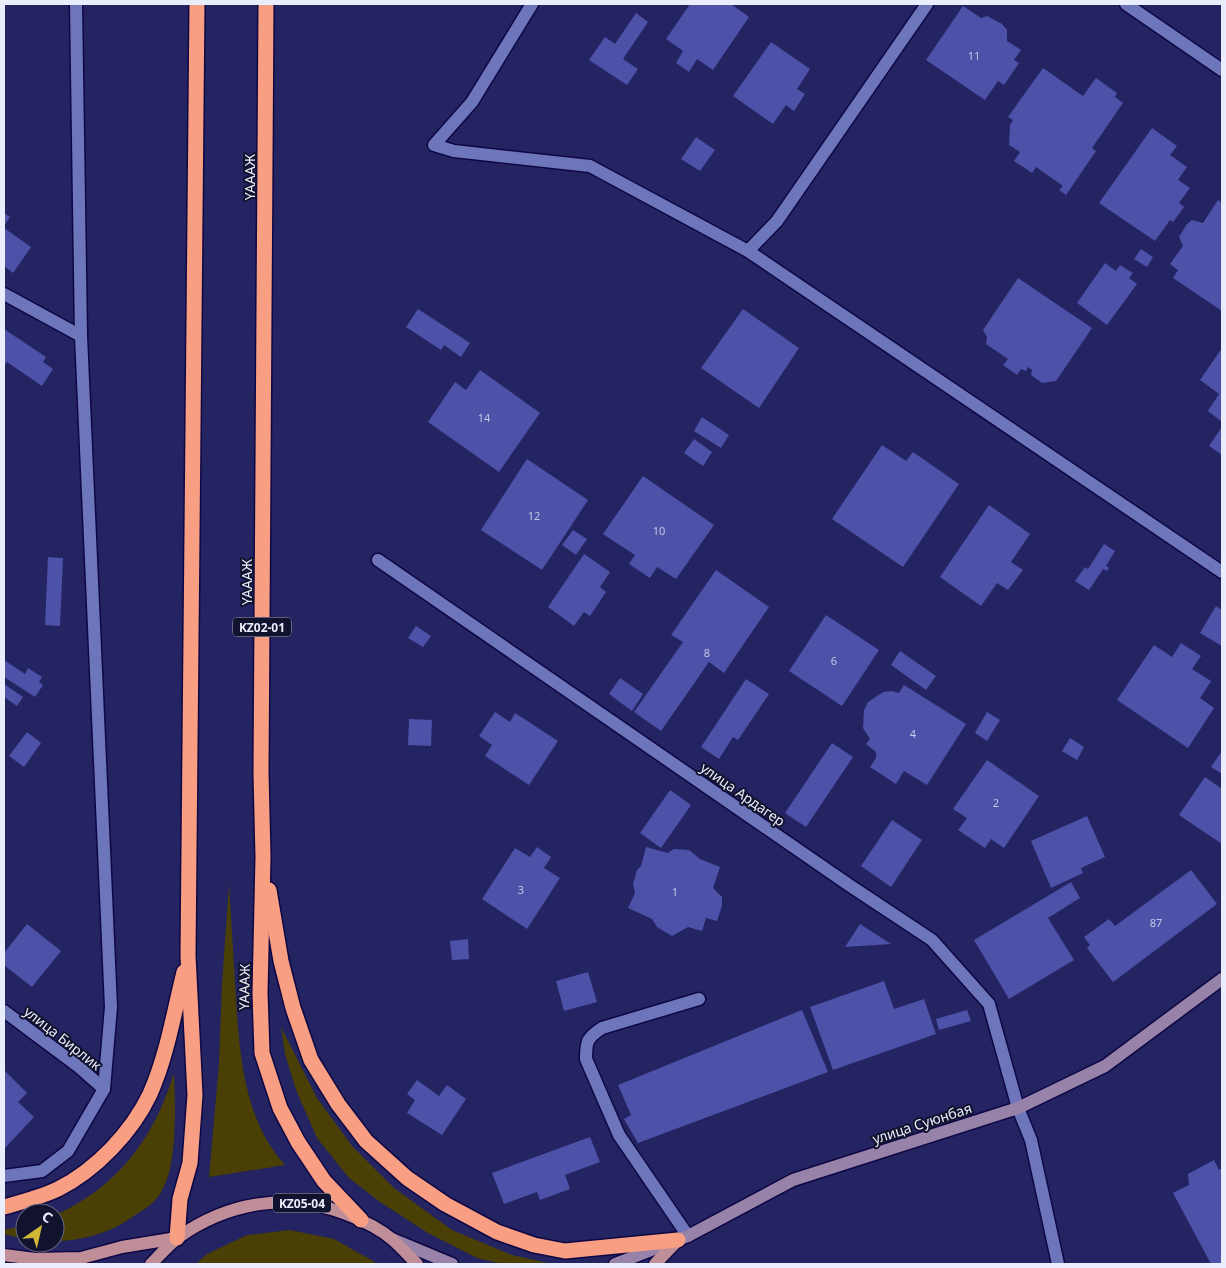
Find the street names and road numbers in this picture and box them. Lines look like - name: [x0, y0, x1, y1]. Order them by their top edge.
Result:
- street label: ҮАААЖ: [240, 153, 259, 200]
- street label: ҮАААЖ: [237, 558, 256, 605]
- road number: KZ02-01: [233, 618, 291, 636]
- street label: улица Ардагер: [697, 758, 789, 830]
- street label: ҮАААЖ: [234, 963, 254, 1010]
- street label: улица Бирлик: [20, 1002, 106, 1075]
- street label: улица Суюнбая: [870, 1098, 974, 1148]
- road number: KZ05-04: [273, 1194, 331, 1212]

